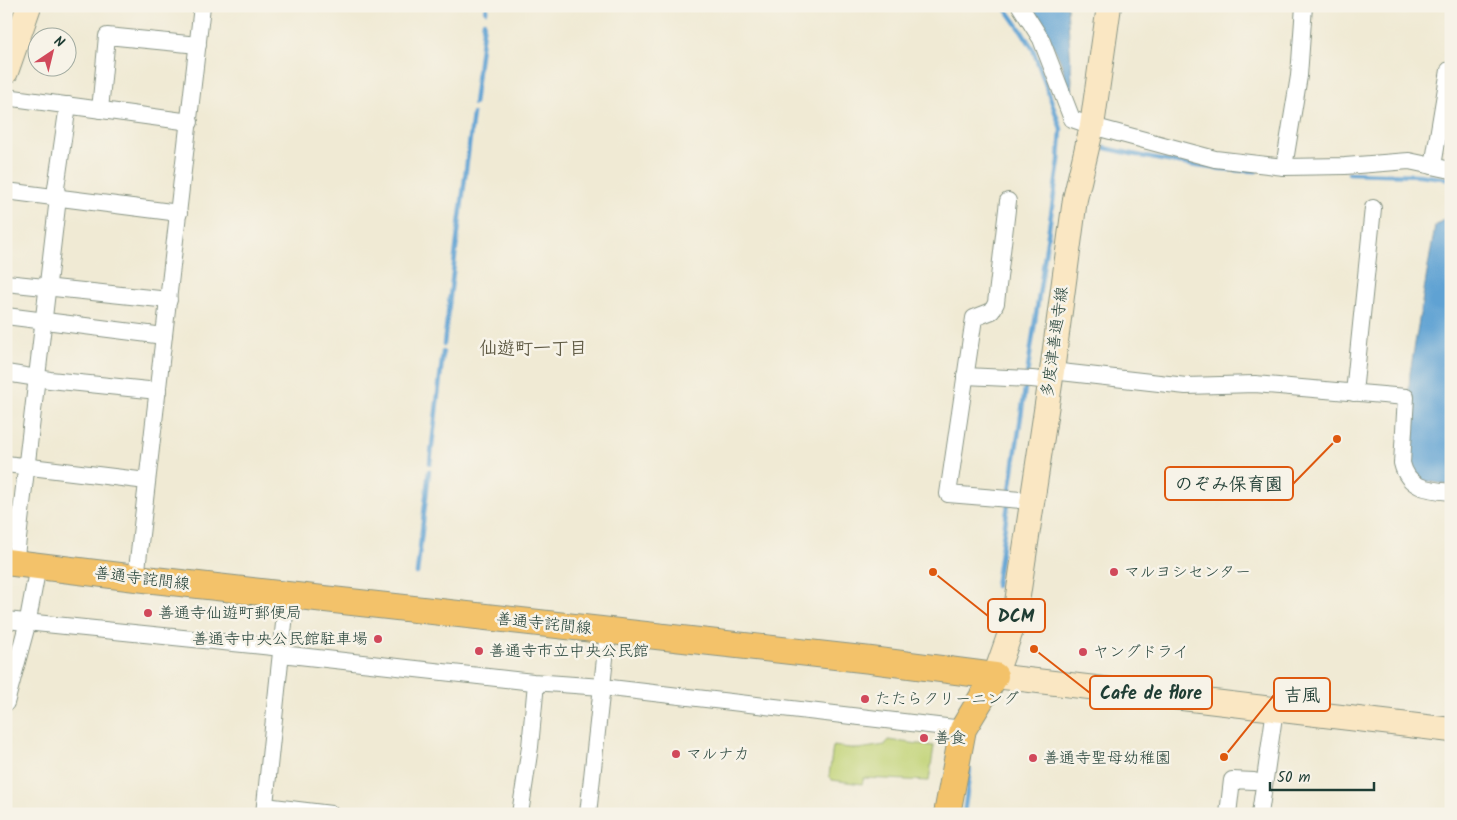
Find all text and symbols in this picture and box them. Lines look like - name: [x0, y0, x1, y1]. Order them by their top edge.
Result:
- north arrow: [28, 28, 78, 78]
- text: N: [49, 31, 69, 54]
- street label: 多度津善通寺線: [1035, 285, 1075, 399]
- district label: 仙遊町一丁目: [479, 335, 587, 364]
- callout: のぞみ保育園: [1165, 467, 1293, 500]
- text: のぞみ保育園: [1175, 471, 1283, 500]
- place label: マルヨシセンター: [1124, 560, 1251, 585]
- street label: 善通寺詫間線: [93, 561, 191, 597]
- marker: マルヨシセンター: [1108, 566, 1120, 578]
- callout: DCM: [988, 599, 1045, 632]
- place label: 善通寺仙遊町郵便局: [158, 601, 302, 626]
- text: DCM: [998, 603, 1035, 632]
- marker: 善通寺仙遊町郵便局: [142, 607, 154, 619]
- street label: 善通寺詫間線: [495, 607, 593, 641]
- place label: 善通寺中央公民館駐車場: [192, 627, 368, 652]
- marker: 善通寺中央公民館駐車場: [372, 633, 384, 645]
- place label: 善通寺市立中央公民館: [489, 639, 649, 664]
- place label: ヤングドライ: [1093, 640, 1188, 665]
- marker: 善通寺市立中央公民館: [473, 645, 485, 657]
- marker: ヤングドライ: [1077, 646, 1089, 658]
- callout: Cafe de flore: [1090, 676, 1212, 709]
- callout: 吉風: [1274, 678, 1330, 711]
- text: Cafe de flore: [1100, 680, 1202, 709]
- text: 吉風: [1284, 682, 1320, 711]
- place label: たたらクリーニング: [875, 687, 1019, 712]
- marker: たたらクリーニング: [859, 693, 871, 705]
- place label: 善食: [934, 726, 966, 751]
- marker: 善食: [918, 732, 930, 744]
- place label: マルナカ: [686, 742, 750, 767]
- place label: 善通寺聖母幼稚園: [1043, 746, 1171, 771]
- marker: マルナカ: [670, 748, 682, 760]
- marker: 善通寺聖母幼稚園: [1027, 752, 1039, 764]
- scale bar: [1270, 760, 1373, 792]
- text: 50 m: [1277, 766, 1311, 790]

